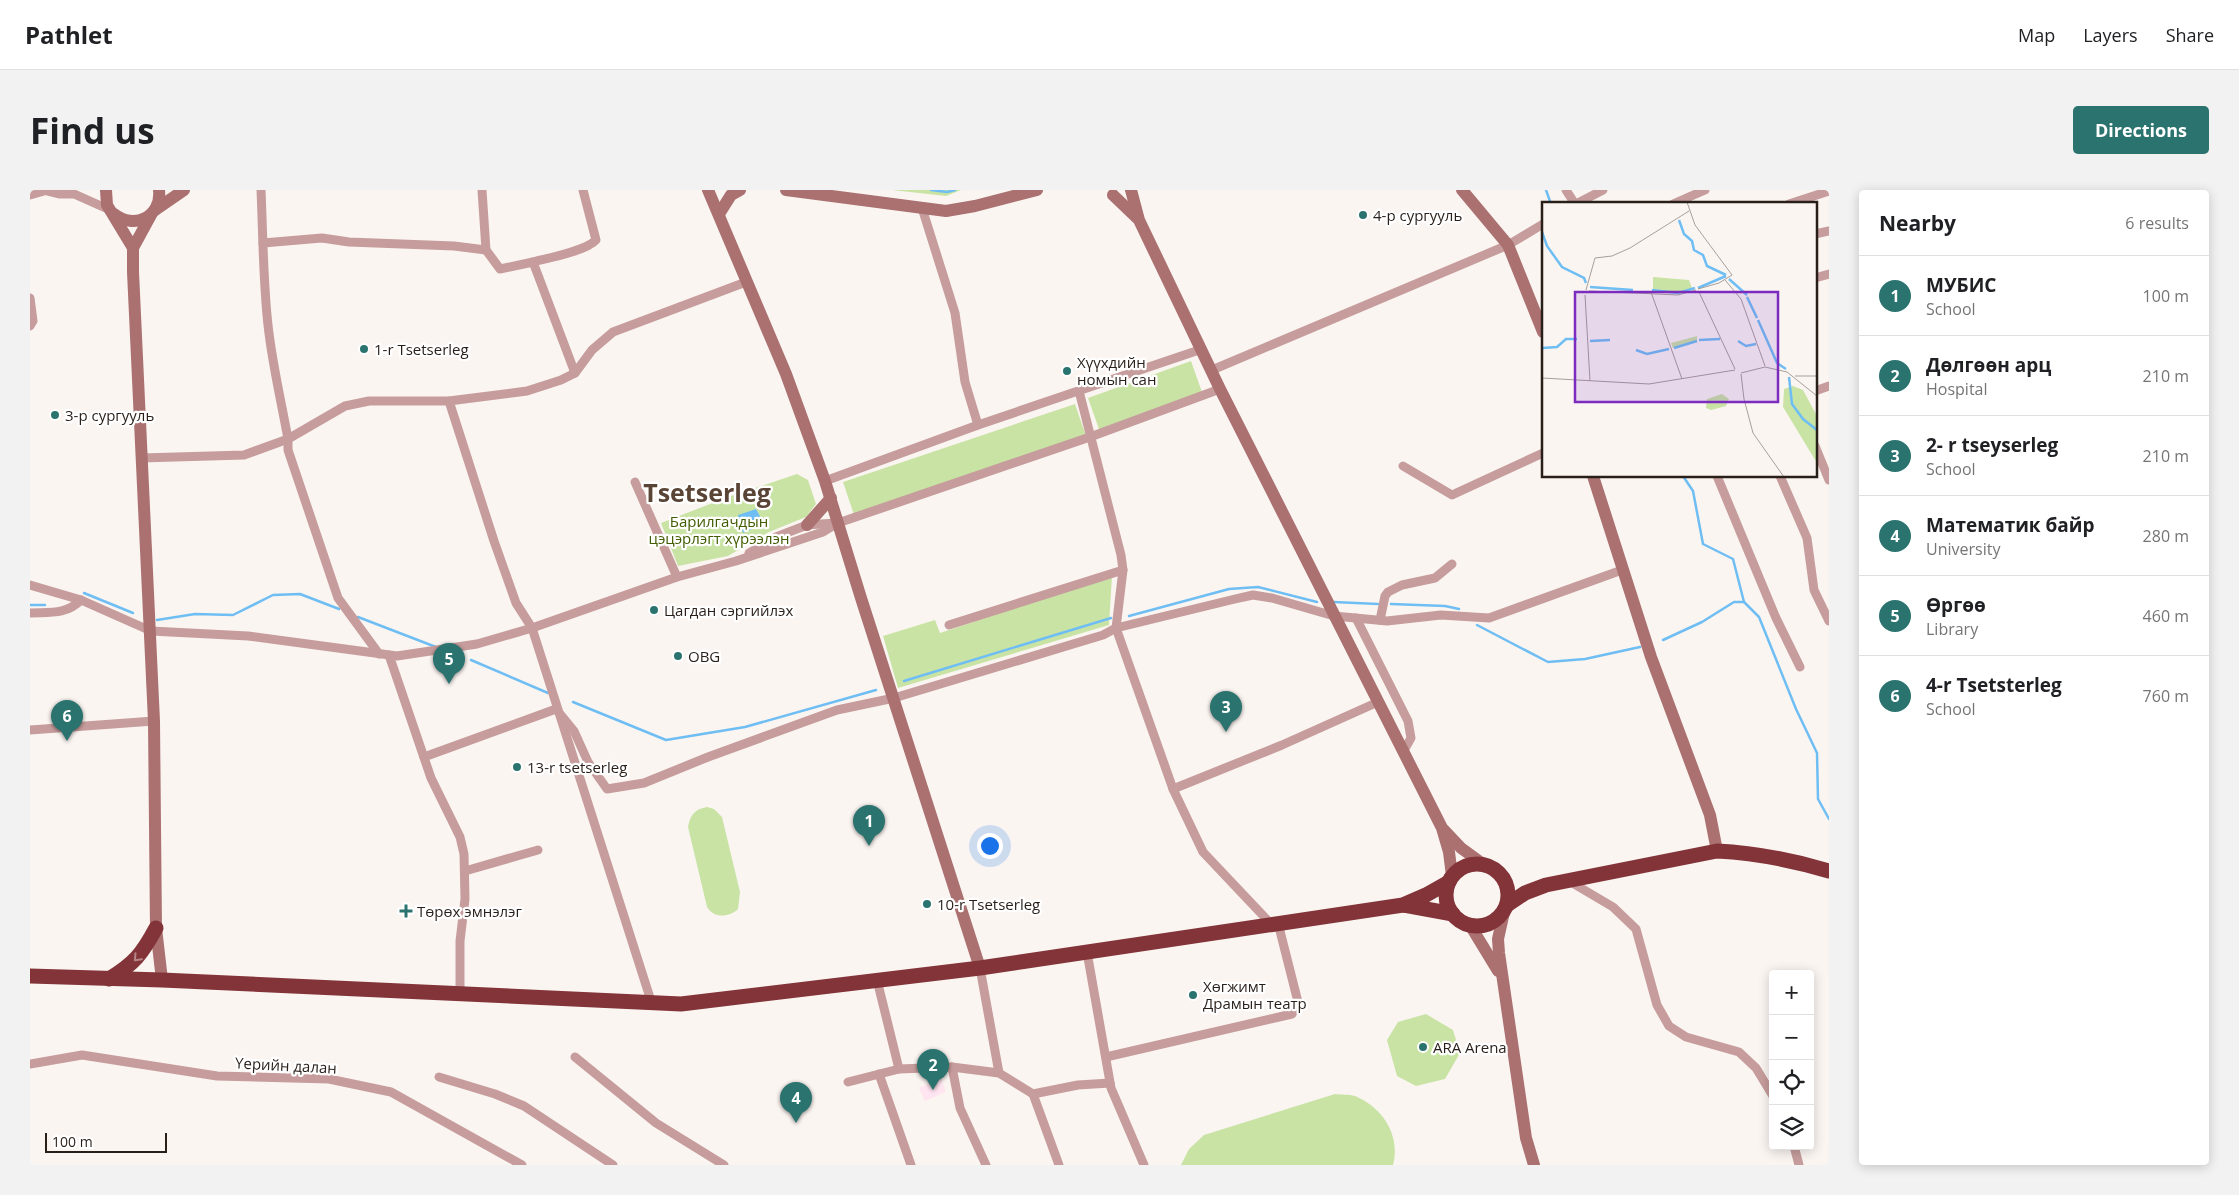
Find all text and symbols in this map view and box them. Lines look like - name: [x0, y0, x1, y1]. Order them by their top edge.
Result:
- text: Pathlet: [25, 18, 113, 51]
- text: Map: [2018, 23, 2055, 47]
- text: Layers: [2083, 23, 2138, 47]
- text: Share: [2166, 23, 2214, 47]
- button: Directions: [2073, 106, 2209, 154]
- text: Find us: [30, 107, 155, 154]
- inset map: [1542, 202, 1816, 478]
- place label: 4-р сургууль: [1373, 205, 1462, 225]
- marker: 4-р сургууль: [1357, 209, 1369, 221]
- text: Nearby: [1879, 209, 1956, 237]
- text: 6 results: [2125, 212, 2189, 234]
- text: МУБИС: [1926, 272, 1996, 298]
- text: 1: [1890, 285, 1900, 307]
- text: 100 m: [2143, 285, 2189, 307]
- text: School: [1926, 298, 1976, 320]
- place label: 1-r Tsetserleg: [374, 339, 469, 359]
- marker: 1-r Tsetserleg: [358, 343, 370, 355]
- place label: Хүүхдийн номын сан: [1077, 352, 1156, 389]
- text: Дөлгөөн арц: [1926, 352, 2051, 378]
- marker: Хүүхдийн номын сан: [1061, 365, 1073, 377]
- text: 2: [1890, 365, 1900, 387]
- text: 210 m: [2143, 365, 2189, 387]
- text: Hospital: [1926, 378, 1988, 400]
- place label: 3-р сургууль: [65, 405, 154, 425]
- marker: 3-р сургууль: [49, 409, 61, 421]
- text: 2- r tseyserleg: [1926, 432, 2058, 458]
- text: 3: [1890, 445, 1900, 467]
- text: 210 m: [2143, 445, 2189, 467]
- text: School: [1926, 458, 1976, 480]
- district label: Tsetserleg: [643, 475, 771, 509]
- park label: Барилгачдын цэцэрлэгт хүрээлэн: [649, 511, 790, 548]
- text: Математик байр: [1926, 512, 2095, 538]
- text: 4: [1890, 525, 1900, 547]
- text: 280 m: [2143, 525, 2189, 547]
- text: University: [1926, 538, 2000, 560]
- text: Өргөө: [1926, 592, 1986, 618]
- place label: Цагдан сэргийлэх: [664, 600, 794, 620]
- marker: Цагдан сэргийлэх: [648, 604, 660, 616]
- text: 5: [1890, 605, 1900, 627]
- text: 460 m: [2143, 605, 2189, 627]
- text: Library: [1926, 618, 1978, 640]
- pin: 5: [433, 643, 465, 684]
- place label: OBG: [688, 646, 720, 666]
- marker: OBG: [672, 650, 684, 662]
- text: 4-r Tsetsterleg: [1926, 672, 2062, 698]
- text: 6: [1890, 685, 1900, 707]
- text: 760 m: [2143, 685, 2189, 707]
- pin: 3: [1210, 691, 1242, 732]
- text: School: [1926, 698, 1976, 720]
- pin: 6: [51, 700, 83, 741]
- place label: 13-r tsetserleg: [527, 757, 627, 777]
- marker: 13-r tsetserleg: [511, 761, 523, 773]
- pin: 1: [853, 805, 885, 846]
- your location: [977, 833, 1003, 859]
- place label: 10-r Tsetserleg: [937, 894, 1040, 914]
- marker: 10-r Tsetserleg: [921, 898, 933, 910]
- place label: Төрөх эмнэлэг: [417, 901, 523, 921]
- marker: Төрөх эмнэлэг: [399, 904, 413, 918]
- one-way arrow: [134, 952, 143, 961]
- map controls: [1769, 970, 1814, 1150]
- button: +: [1769, 970, 1814, 1015]
- place label: Хөгжимт Драмын театр: [1203, 976, 1307, 1013]
- marker: Хөгжимт Драмын театр: [1187, 989, 1199, 1001]
- button: −: [1769, 1015, 1814, 1060]
- place label: ARA Arena: [1433, 1037, 1507, 1057]
- marker: ARA Arena: [1417, 1041, 1429, 1053]
- pin: 2: [917, 1049, 949, 1090]
- street label: Үерийн далан: [235, 1052, 337, 1078]
- button: locate: [1769, 1060, 1814, 1105]
- pin: 4: [780, 1082, 812, 1123]
- button: layers: [1769, 1105, 1814, 1150]
- scale bar: [45, 1130, 168, 1153]
- text: 100 m: [52, 1132, 93, 1151]

